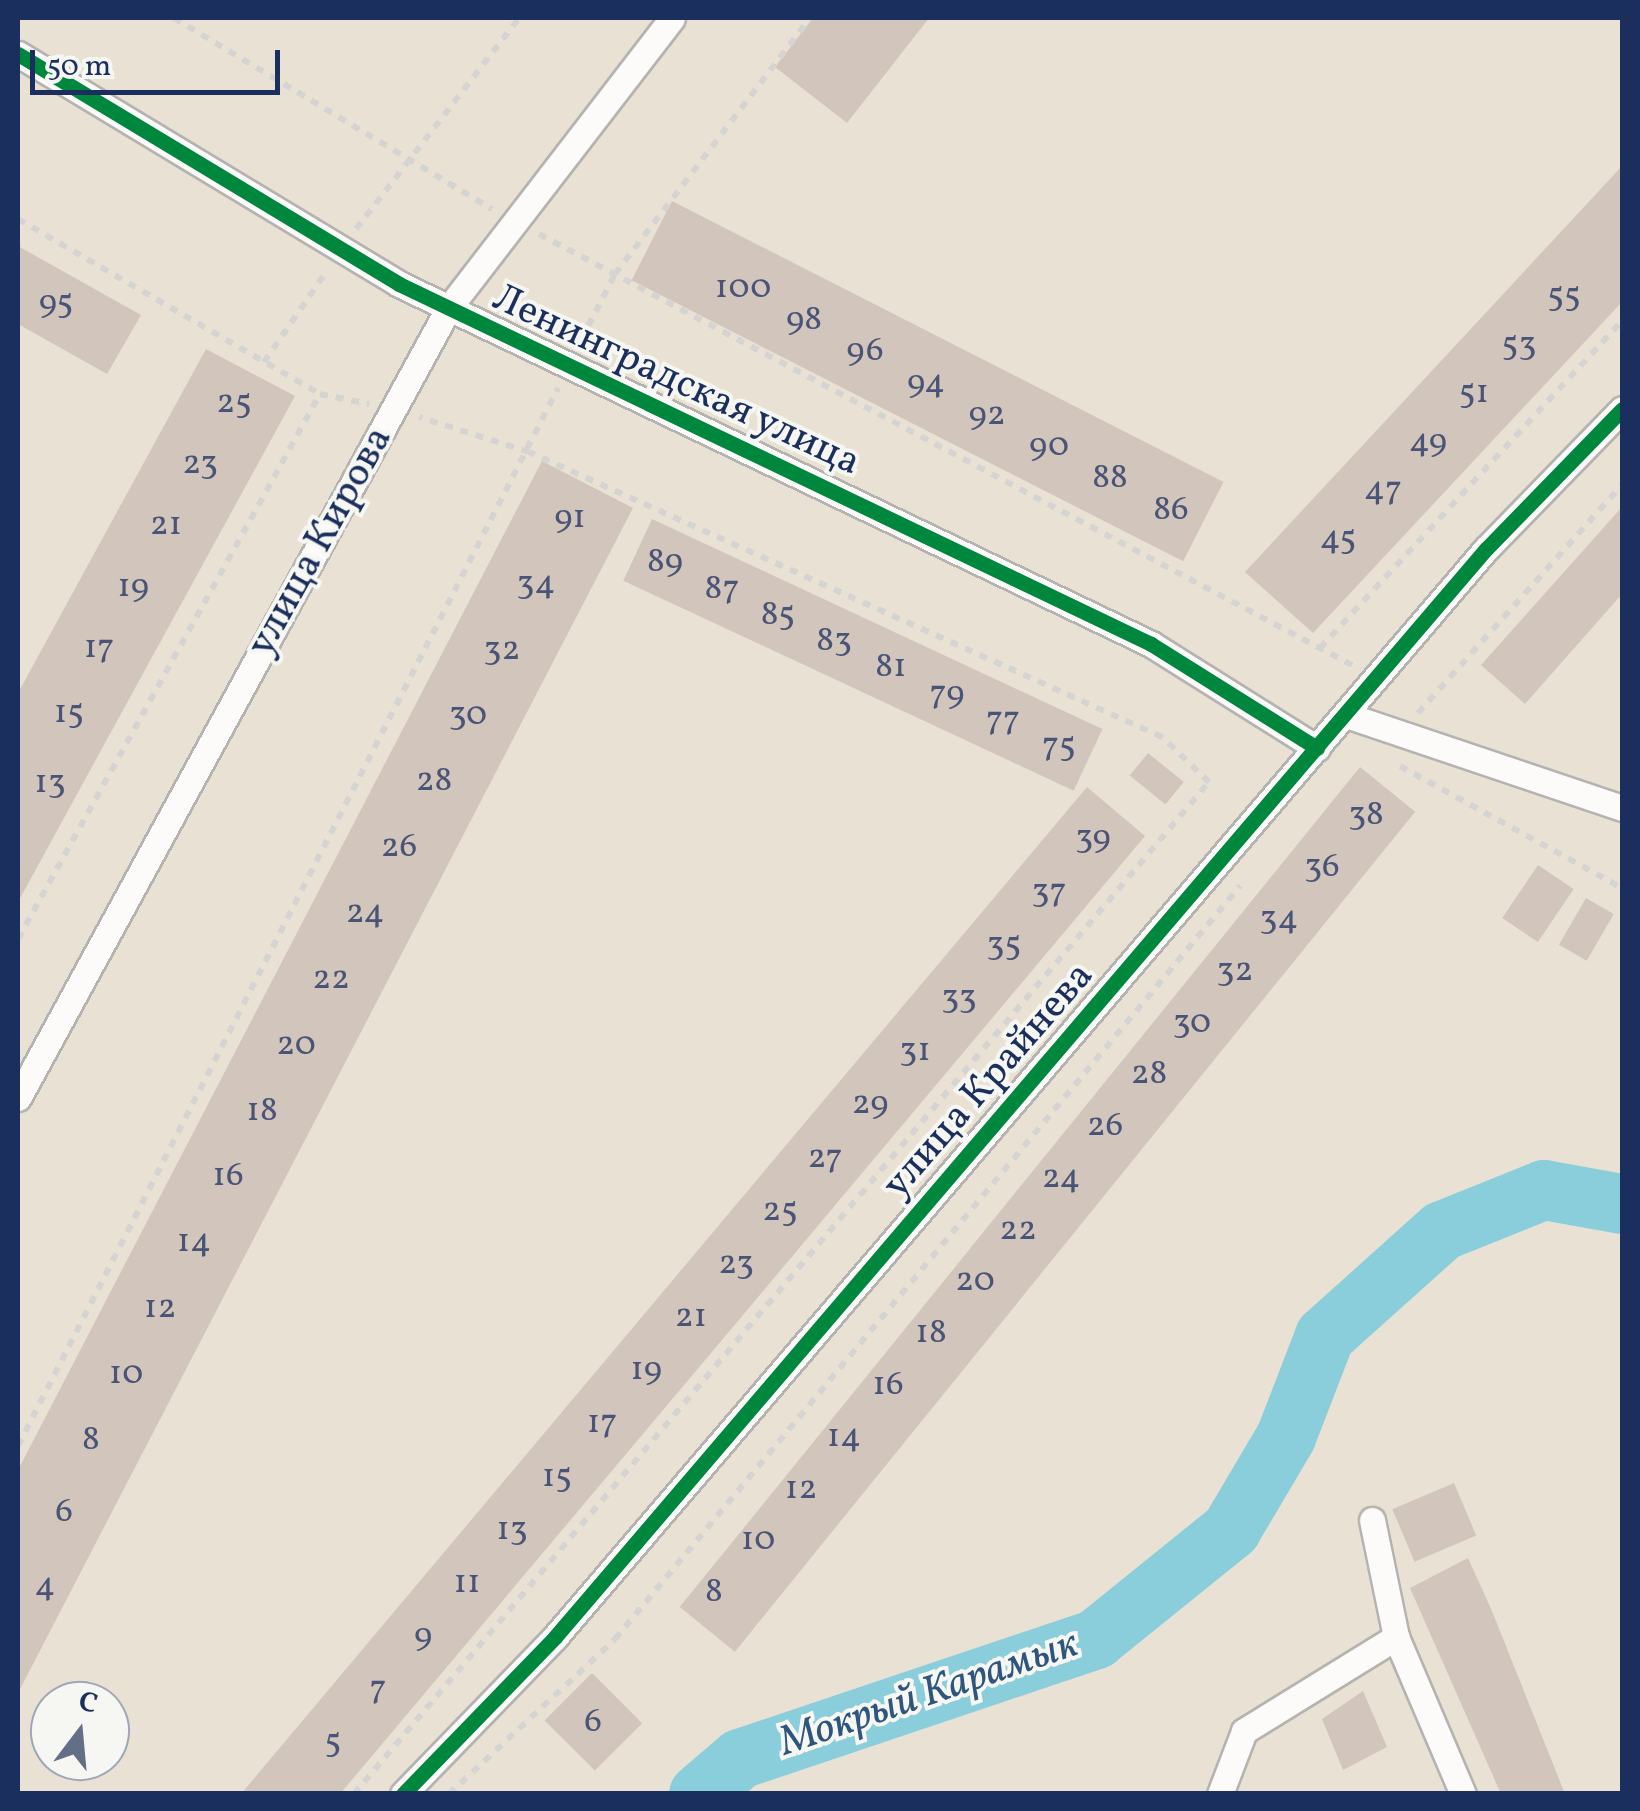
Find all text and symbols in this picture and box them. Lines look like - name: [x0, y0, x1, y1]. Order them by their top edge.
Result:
- scale bar: [35, 30, 285, 92]
- text: 50 m: [47, 46, 111, 88]
- house number: 100: [715, 267, 771, 309]
- street label: Ленинградская улица: [484, 274, 868, 488]
- house number: 55: [1547, 275, 1581, 317]
- house number: 95: [39, 282, 73, 324]
- house number: 98: [786, 299, 822, 341]
- house number: 53: [1502, 324, 1536, 366]
- house number: 96: [846, 330, 884, 372]
- house number: 94: [907, 362, 945, 404]
- house number: 51: [1459, 372, 1489, 414]
- house number: 25: [216, 382, 252, 424]
- house number: 92: [969, 394, 1005, 436]
- street label: улица Кирова: [238, 419, 404, 665]
- house number: 49: [1409, 421, 1447, 463]
- house number: 90: [1029, 425, 1069, 467]
- house number: 23: [182, 443, 218, 485]
- house number: 88: [1092, 457, 1128, 499]
- house number: 47: [1364, 469, 1402, 511]
- house number: 86: [1153, 489, 1189, 531]
- house number: 91: [554, 497, 586, 539]
- house number: 21: [150, 504, 182, 546]
- house number: 45: [1320, 518, 1356, 560]
- house number: 89: [647, 541, 683, 583]
- house number: 34: [517, 563, 555, 605]
- house number: 19: [117, 566, 149, 608]
- house number: 87: [705, 568, 739, 610]
- house number: 85: [761, 594, 795, 636]
- house number: 83: [816, 620, 852, 662]
- house number: 17: [84, 627, 114, 669]
- house number: 32: [484, 629, 520, 671]
- house number: 81: [875, 646, 907, 688]
- house number: 79: [930, 673, 964, 715]
- house number: 15: [54, 692, 84, 734]
- house number: 30: [449, 694, 487, 736]
- house number: 77: [986, 699, 1020, 741]
- house number: 75: [1042, 725, 1076, 767]
- house number: 28: [416, 760, 452, 802]
- house number: 13: [34, 762, 66, 804]
- house number: 38: [1348, 794, 1384, 836]
- house number: 39: [1075, 817, 1111, 859]
- house number: 26: [381, 826, 417, 868]
- house number: 36: [1304, 846, 1340, 888]
- house number: 37: [1032, 871, 1066, 913]
- house number: 24: [346, 892, 384, 934]
- house number: 34: [1260, 898, 1298, 940]
- house number: 35: [987, 924, 1021, 966]
- house number: 32: [1217, 950, 1253, 992]
- street label: улица Крайнева: [873, 953, 1105, 1209]
- house number: 22: [312, 958, 350, 1000]
- house number: 33: [941, 977, 977, 1019]
- house number: 30: [1173, 1002, 1211, 1044]
- house number: 20: [276, 1024, 316, 1066]
- house number: 31: [899, 1030, 931, 1072]
- house number: 28: [1131, 1053, 1167, 1095]
- house number: 29: [852, 1083, 888, 1125]
- house number: 18: [246, 1090, 278, 1132]
- house number: 26: [1087, 1105, 1123, 1147]
- house number: 27: [808, 1137, 842, 1179]
- house number: 16: [212, 1155, 244, 1197]
- house number: 24: [1042, 1157, 1080, 1199]
- house number: 25: [762, 1190, 798, 1232]
- house number: 22: [999, 1209, 1037, 1251]
- house number: 14: [177, 1221, 211, 1263]
- house number: 23: [718, 1243, 754, 1285]
- house number: 20: [955, 1260, 995, 1302]
- house number: 12: [144, 1287, 176, 1329]
- house number: 21: [675, 1296, 707, 1338]
- house number: 18: [915, 1312, 947, 1354]
- house number: 19: [630, 1349, 662, 1391]
- house number: 10: [109, 1353, 143, 1395]
- house number: 16: [872, 1364, 904, 1406]
- house number: 17: [587, 1402, 617, 1444]
- house number: 14: [827, 1416, 861, 1458]
- house number: 8: [82, 1419, 100, 1461]
- house number: 15: [542, 1456, 572, 1498]
- house number: 12: [785, 1468, 817, 1510]
- house number: 6: [55, 1491, 73, 1533]
- house number: 13: [496, 1509, 528, 1551]
- house number: 10: [741, 1519, 775, 1561]
- house number: 11: [453, 1562, 481, 1604]
- house number: 4: [35, 1565, 55, 1607]
- house number: 8: [705, 1571, 723, 1613]
- house number: 9: [414, 1615, 432, 1657]
- water label: Мокрый Карамык: [773, 1620, 1085, 1770]
- house number: 7: [370, 1668, 386, 1710]
- north arrow: [30, 1681, 130, 1781]
- text: С: [74, 1682, 102, 1725]
- house number: 6: [584, 1701, 602, 1743]
- house number: 5: [325, 1721, 341, 1763]

